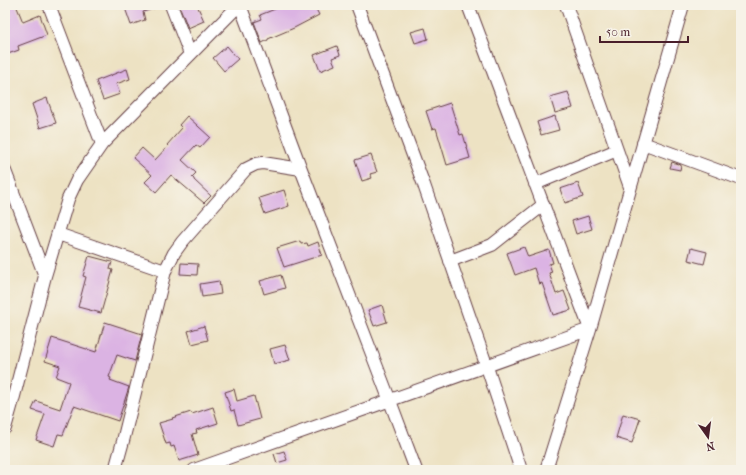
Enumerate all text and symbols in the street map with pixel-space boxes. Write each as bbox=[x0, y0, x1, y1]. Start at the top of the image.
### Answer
scale bar bbox=[600, 18, 688, 44]
text: 50 m bbox=[606, 25, 630, 39]
north arrow bbox=[688, 417, 728, 457]
text: N bbox=[704, 439, 716, 454]

